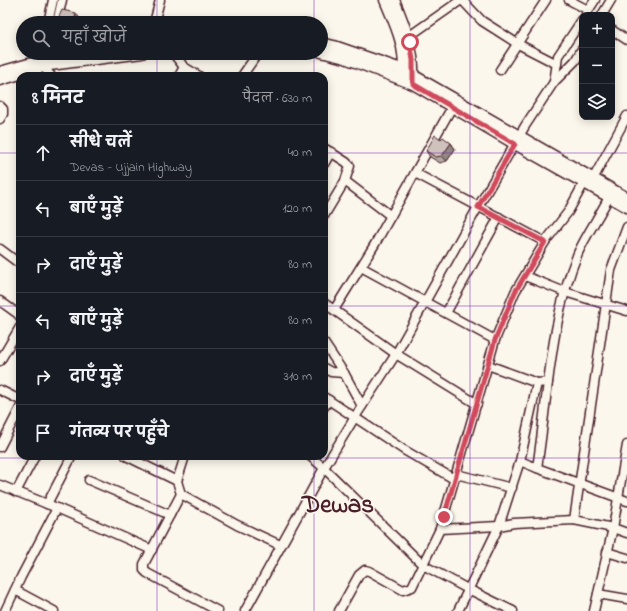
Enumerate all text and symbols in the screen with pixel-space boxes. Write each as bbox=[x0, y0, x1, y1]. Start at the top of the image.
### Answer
map controls bbox=[579, 12, 615, 120]
button: + bbox=[579, 12, 615, 48]
search box bbox=[16, 16, 328, 60]
icon: search bbox=[30, 27, 52, 49]
text: यहाँ खोजें bbox=[62, 27, 126, 49]
route start bbox=[401, 33, 419, 51]
button: − bbox=[579, 48, 615, 84]
button: layers bbox=[579, 84, 615, 120]
text: 8 मिनट bbox=[32, 86, 84, 111]
text: पैदल · 630 m bbox=[243, 89, 312, 108]
text: सीधे चलें bbox=[70, 132, 131, 154]
icon: ahead bbox=[32, 142, 54, 164]
text: 40 m bbox=[288, 143, 312, 162]
text: Devas - Ujjain Highway bbox=[70, 158, 192, 177]
icon: left bbox=[32, 198, 54, 220]
text: बाएँ मुड़ें bbox=[70, 198, 123, 220]
text: 120 m bbox=[282, 199, 312, 218]
icon: right bbox=[32, 254, 54, 276]
text: दाएँ मुड़ें bbox=[70, 254, 122, 276]
text: 80 m bbox=[288, 255, 312, 274]
icon: left bbox=[32, 310, 54, 332]
text: बाएँ मुड़ें bbox=[70, 310, 123, 332]
text: 80 m bbox=[288, 311, 312, 330]
icon: right bbox=[32, 366, 54, 388]
text: दाएँ मुड़ें bbox=[70, 366, 122, 388]
text: 310 m bbox=[284, 367, 312, 386]
icon: arrive bbox=[32, 422, 54, 444]
text: गंतव्य पर पहुँचे bbox=[70, 422, 169, 444]
district label: Dewas bbox=[301, 488, 374, 524]
route end bbox=[435, 508, 453, 526]

